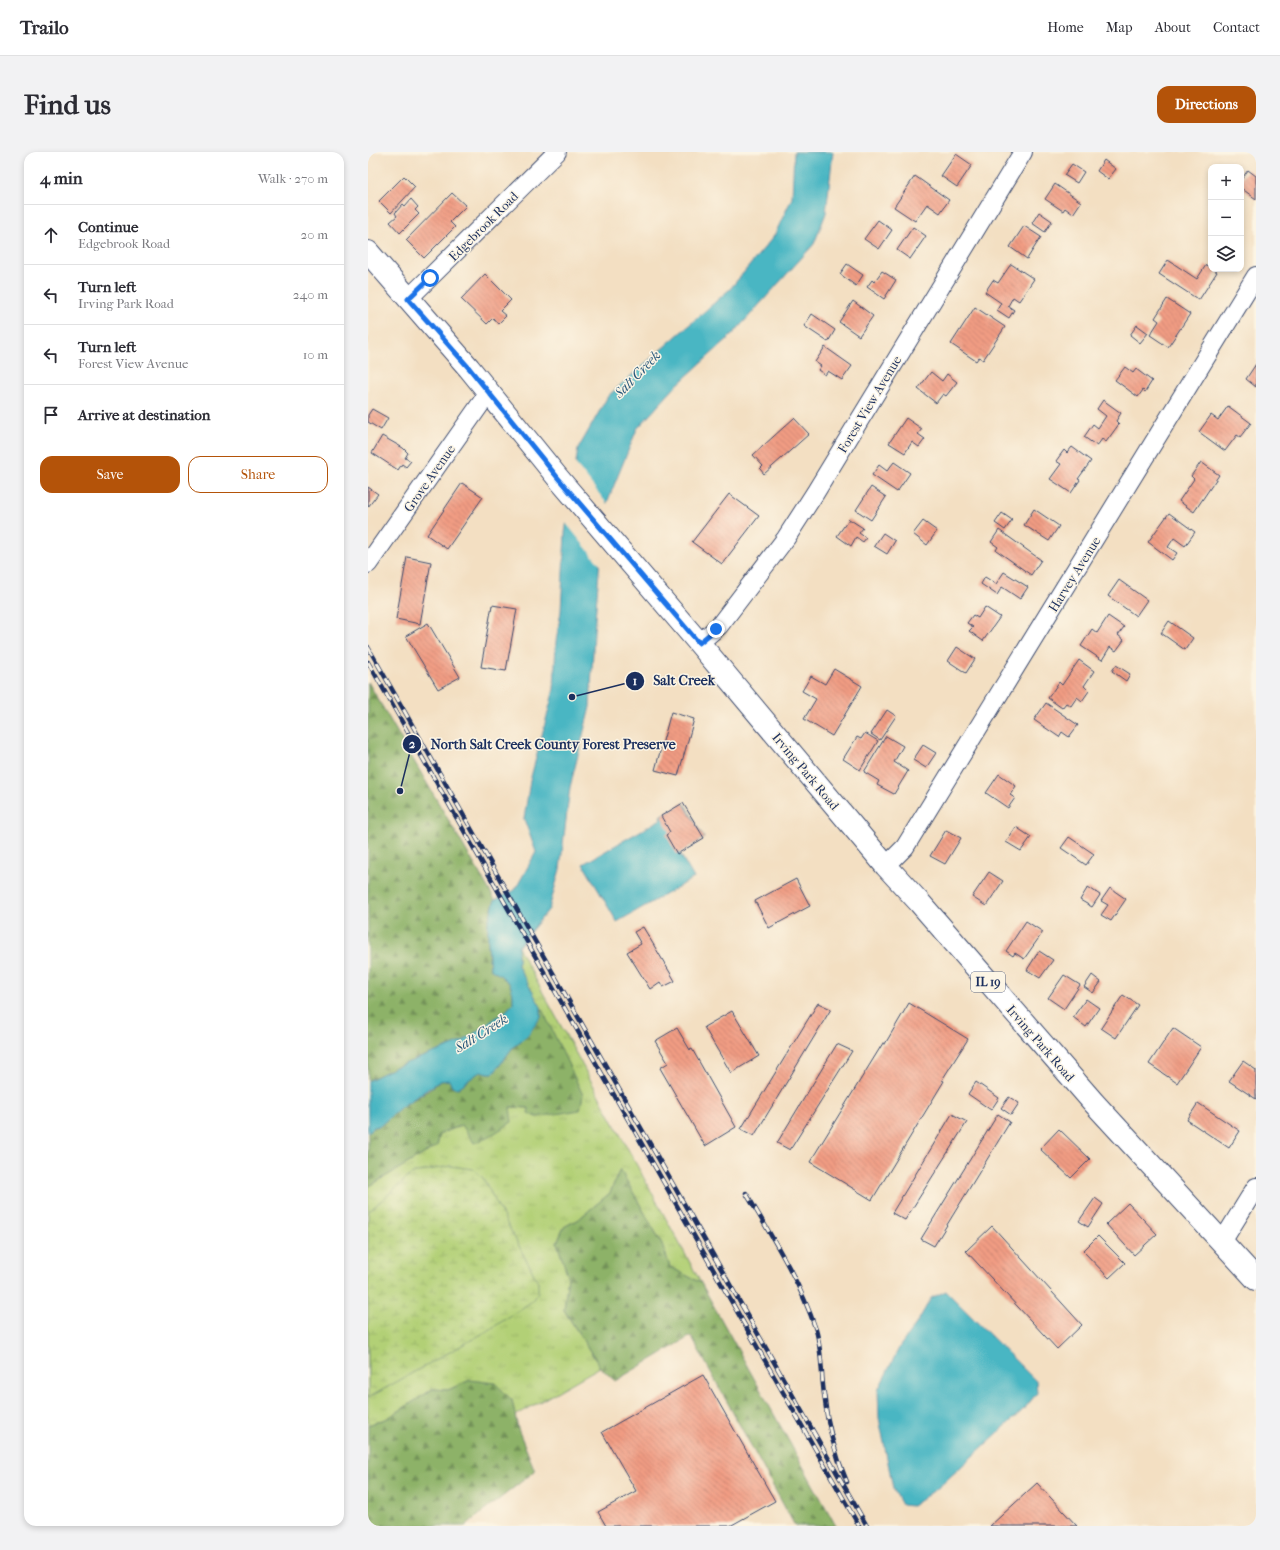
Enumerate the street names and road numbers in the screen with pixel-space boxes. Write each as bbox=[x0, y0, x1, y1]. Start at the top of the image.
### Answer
street label: Edgebrook Road bbox=[445, 188, 522, 264]
street label: Forest View Avenue bbox=[835, 353, 905, 455]
street label: Grove Avenue bbox=[401, 441, 458, 515]
street label: Harvey Avenue bbox=[1045, 533, 1104, 615]
street label: Irving Park Road bbox=[769, 730, 843, 814]
road number: IL 19 bbox=[971, 972, 1005, 992]
street label: Irving Park Road bbox=[1004, 1002, 1078, 1085]

